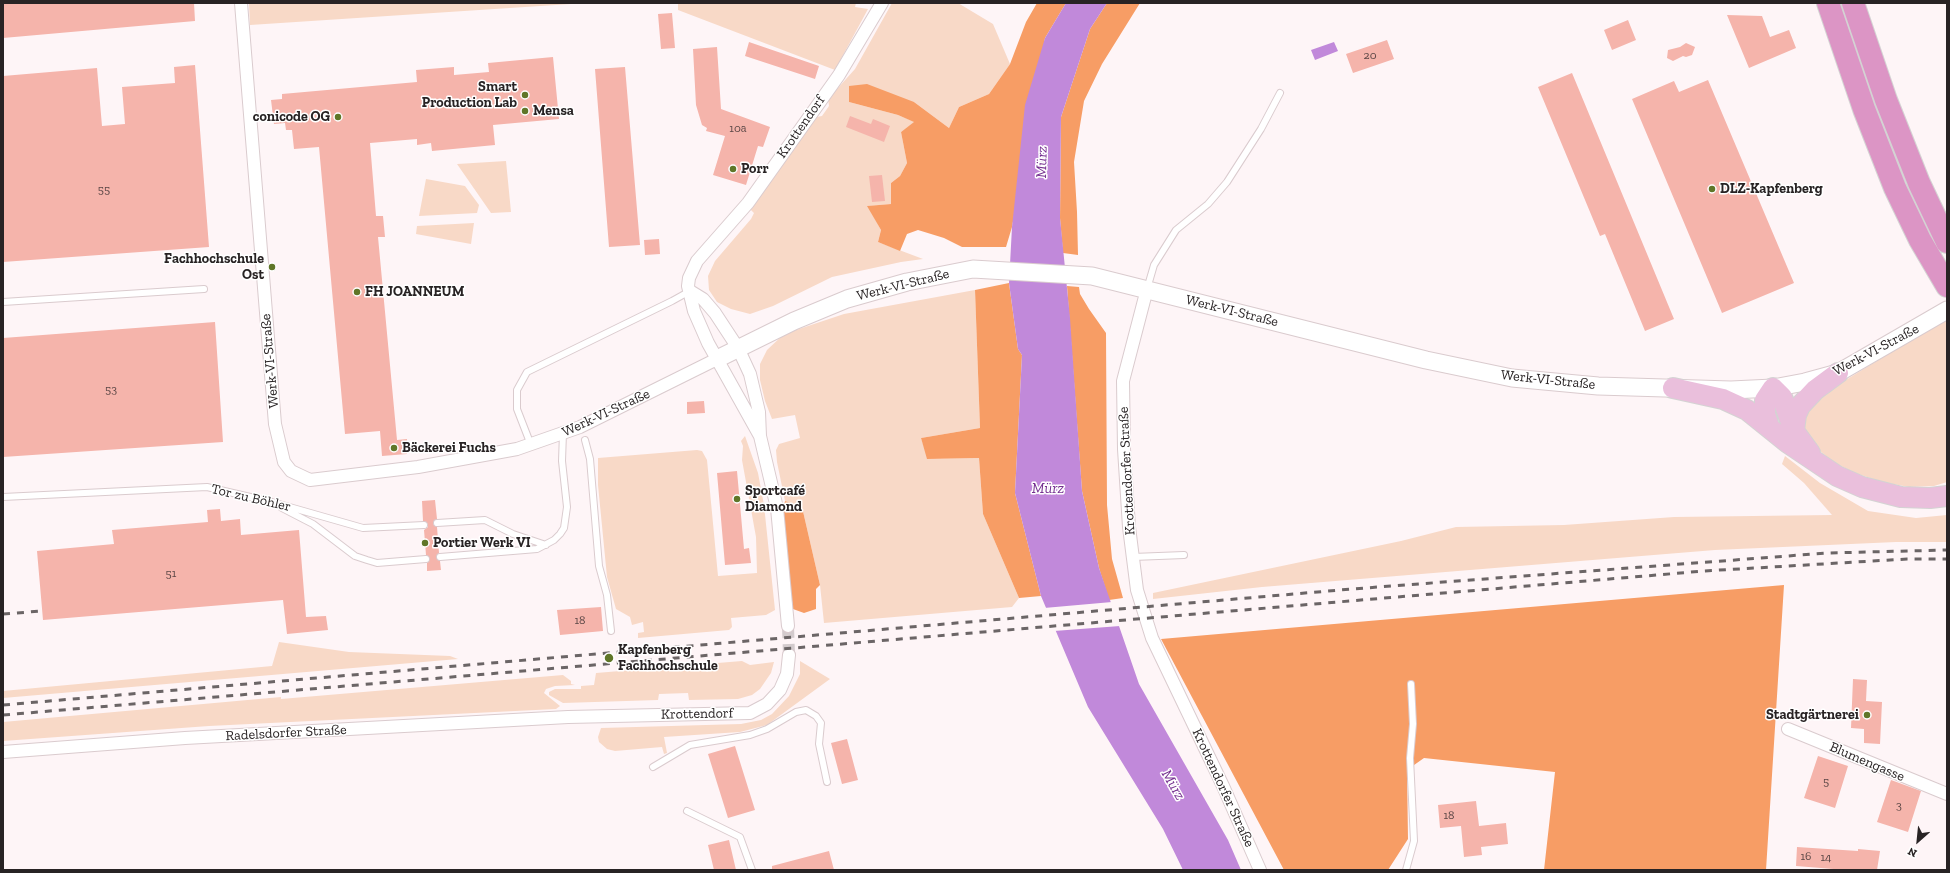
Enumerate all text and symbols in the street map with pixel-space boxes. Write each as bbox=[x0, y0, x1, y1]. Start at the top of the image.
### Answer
house number: 20 bbox=[1363, 49, 1377, 63]
place label: Smart Production Lab bbox=[422, 79, 517, 112]
marker: Smart Production Lab bbox=[520, 90, 530, 100]
street label: Krottendorf bbox=[773, 93, 829, 161]
place label: Mensa bbox=[533, 103, 574, 119]
marker: Mensa bbox=[520, 106, 530, 116]
place label: conicode OG bbox=[253, 109, 330, 125]
marker: conicode OG bbox=[333, 112, 343, 122]
house number: 10a bbox=[729, 122, 747, 136]
water label: Mürz bbox=[1033, 146, 1051, 178]
place label: Porr bbox=[741, 161, 769, 177]
marker: Porr bbox=[728, 164, 738, 174]
place label: DLZ-Kapfenberg bbox=[1720, 181, 1823, 197]
house number: 55 bbox=[98, 183, 110, 197]
marker: DLZ-Kapfenberg bbox=[1707, 184, 1717, 194]
place label: Fachhochschule Ost bbox=[164, 251, 264, 284]
marker: Fachhochschule Ost bbox=[267, 262, 277, 272]
street label: Werk-VI-Straße bbox=[855, 265, 951, 305]
place label: FH JOANNEUM bbox=[365, 284, 464, 300]
marker: FH JOANNEUM bbox=[352, 287, 362, 297]
street label: Werk-VI-Straße bbox=[1184, 291, 1280, 331]
street label: Werk-VI-Straße bbox=[258, 313, 282, 409]
street label: Werk-VI-Straße bbox=[1830, 320, 1922, 380]
street label: Werk-VI-Straße bbox=[1500, 367, 1596, 393]
house number: 53 bbox=[105, 383, 117, 397]
street label: Werk-VI-Straße bbox=[560, 385, 652, 441]
street label: Krottendorfer Straße bbox=[1115, 406, 1139, 536]
place label: Bäckerei Fuchs bbox=[402, 440, 496, 456]
marker: Bäckerei Fuchs bbox=[389, 443, 399, 453]
water label: Mürz bbox=[1032, 480, 1064, 498]
street label: Tor zu Böhler bbox=[210, 481, 292, 515]
place label: Sportcafé Diamond bbox=[745, 483, 805, 516]
marker: Sportcafé Diamond bbox=[732, 494, 742, 504]
place label: Portier Werk VI bbox=[433, 535, 531, 551]
marker: Portier Werk VI bbox=[420, 538, 430, 548]
house number: 51 bbox=[166, 567, 176, 581]
house number: 18 bbox=[574, 614, 586, 628]
place label: Kapfenberg Fachhochschule bbox=[618, 642, 718, 674]
marker: Kapfenberg Fachhochschule bbox=[603, 652, 615, 664]
street label: Krottendorf bbox=[661, 705, 733, 723]
place label: Stadtgärtnerei bbox=[1766, 707, 1859, 723]
marker: Stadtgärtnerei bbox=[1862, 710, 1872, 720]
street label: Radelsdorfer Straße bbox=[225, 721, 347, 745]
street label: Krottendorfer Straße bbox=[1188, 726, 1258, 850]
street label: Blumengasse bbox=[1827, 739, 1907, 785]
water label: Mürz bbox=[1157, 767, 1189, 803]
house number: 5 bbox=[1823, 775, 1829, 789]
house number: 3 bbox=[1896, 799, 1902, 813]
house number: 18 bbox=[1443, 809, 1455, 823]
north arrow bbox=[1898, 821, 1938, 861]
text: N bbox=[1906, 844, 1919, 860]
house number: 16 bbox=[1801, 850, 1811, 864]
house number: 14 bbox=[1820, 851, 1832, 865]

